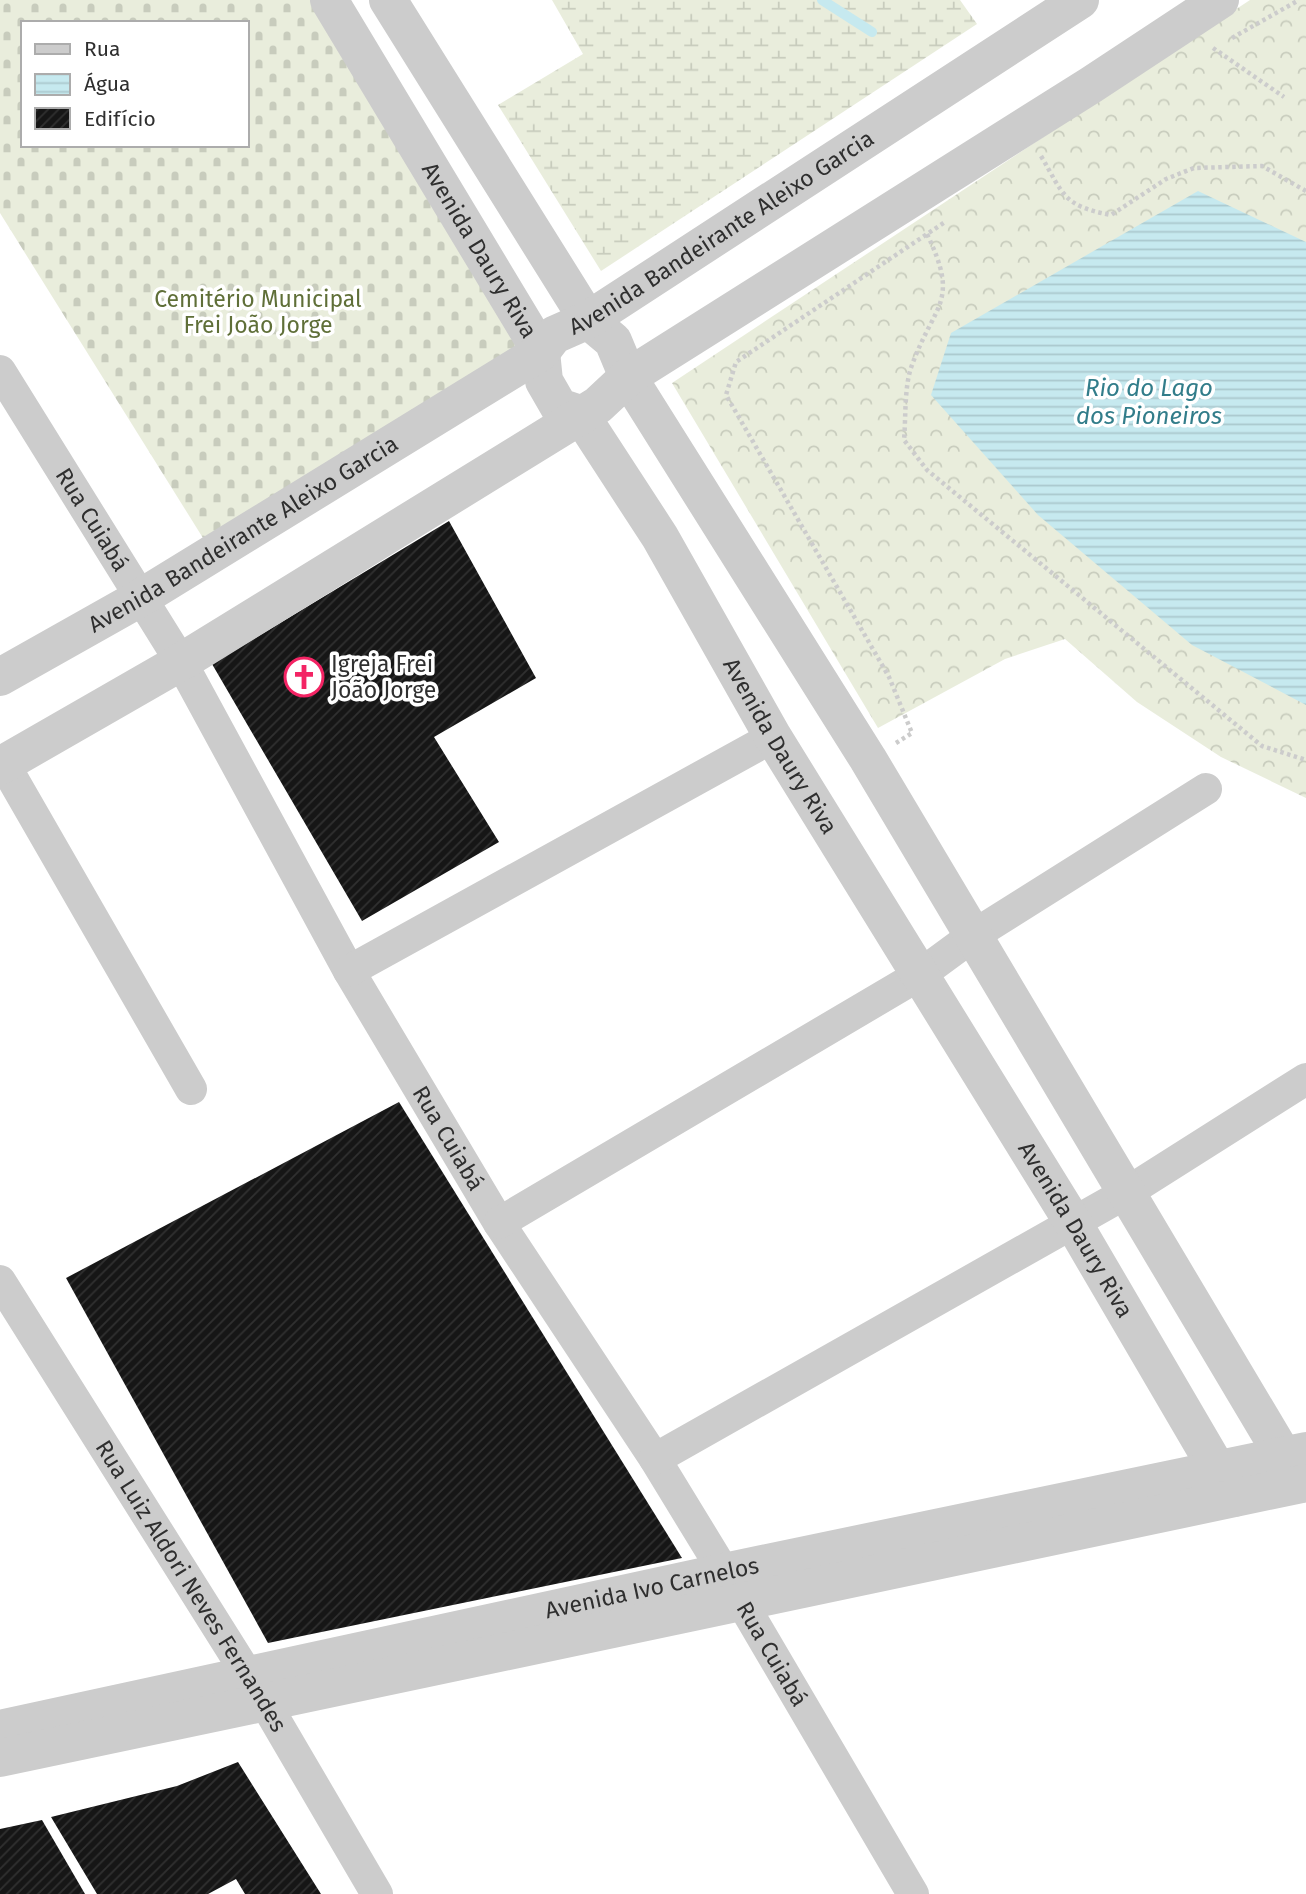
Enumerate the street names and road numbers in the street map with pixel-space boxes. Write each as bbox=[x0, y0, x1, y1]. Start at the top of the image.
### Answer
street label: Avenida Bandeirante Aleixo Garcia bbox=[565, 124, 879, 341]
street label: Avenida Daury Riva bbox=[416, 157, 543, 343]
street label: Avenida Bandeirante Aleixo Garcia bbox=[83, 429, 403, 639]
street label: Rua Cuiabá bbox=[50, 463, 135, 577]
street label: Avenida Daury Riva bbox=[717, 653, 843, 839]
street label: Rua Cuiabá bbox=[407, 1081, 490, 1196]
street label: Avenida Daury Riva bbox=[1012, 1137, 1139, 1323]
street label: Rua Luiz Aldori Neves Fernandes bbox=[90, 1435, 293, 1737]
street label: Avenida Ivo Carnelos bbox=[542, 1551, 761, 1624]
street label: Rua Cuiabá bbox=[730, 1596, 814, 1711]

